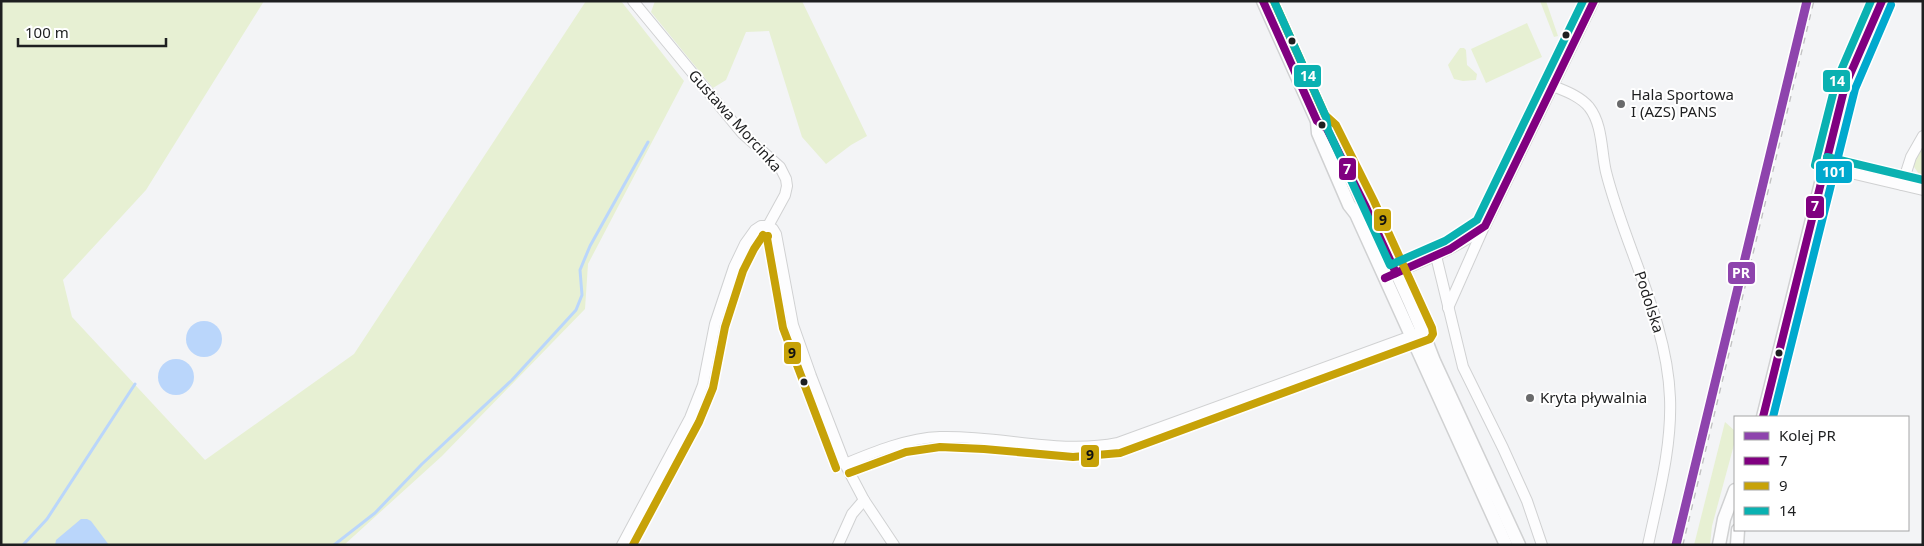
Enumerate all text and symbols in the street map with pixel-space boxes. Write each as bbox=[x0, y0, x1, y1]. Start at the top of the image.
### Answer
scale bar bbox=[18, 15, 165, 47]
text: 100 m bbox=[25, 22, 69, 42]
unlabelled marker bbox=[1561, 30, 1571, 40]
unlabelled marker bbox=[1287, 36, 1297, 46]
line badge: 14 bbox=[1293, 64, 1322, 88]
street label: Gustawa Morcinka bbox=[685, 65, 787, 176]
text: 14 bbox=[1300, 66, 1316, 85]
line badge: 14 bbox=[1822, 69, 1851, 93]
text: 14 bbox=[1829, 71, 1845, 90]
place label: Hala Sportowa I (AZS) PANS bbox=[1631, 84, 1734, 121]
marker: Hala Sportowa I (AZS) PANS bbox=[1615, 98, 1627, 110]
unlabelled marker bbox=[1317, 120, 1327, 130]
line badge: 7 bbox=[1338, 157, 1357, 181]
text: 7 bbox=[1343, 159, 1351, 178]
line badge: 101 bbox=[1815, 160, 1853, 184]
text: 101 bbox=[1822, 162, 1846, 181]
line badge: 7 bbox=[1805, 195, 1825, 219]
text: 7 bbox=[1811, 196, 1819, 215]
line badge: 9 bbox=[1373, 208, 1392, 232]
text: 9 bbox=[1379, 210, 1387, 229]
line badge: PR bbox=[1727, 261, 1756, 285]
text: PR bbox=[1732, 263, 1751, 282]
street label: Podolska bbox=[1631, 268, 1669, 335]
line badge: 9 bbox=[783, 341, 802, 365]
text: 9 bbox=[788, 343, 796, 362]
unlabelled marker bbox=[1774, 348, 1784, 358]
unlabelled marker bbox=[799, 377, 809, 387]
place label: Kryta pływalnia bbox=[1540, 387, 1647, 407]
marker: Kryta pływalnia bbox=[1524, 392, 1536, 404]
legend bbox=[1734, 416, 1909, 531]
text: Kolej PR bbox=[1779, 425, 1837, 445]
line badge: 9 bbox=[1080, 444, 1100, 468]
text: 9 bbox=[1086, 445, 1094, 464]
text: 7 bbox=[1779, 450, 1788, 470]
text: 9 bbox=[1779, 475, 1788, 495]
text: 14 bbox=[1779, 500, 1797, 520]

